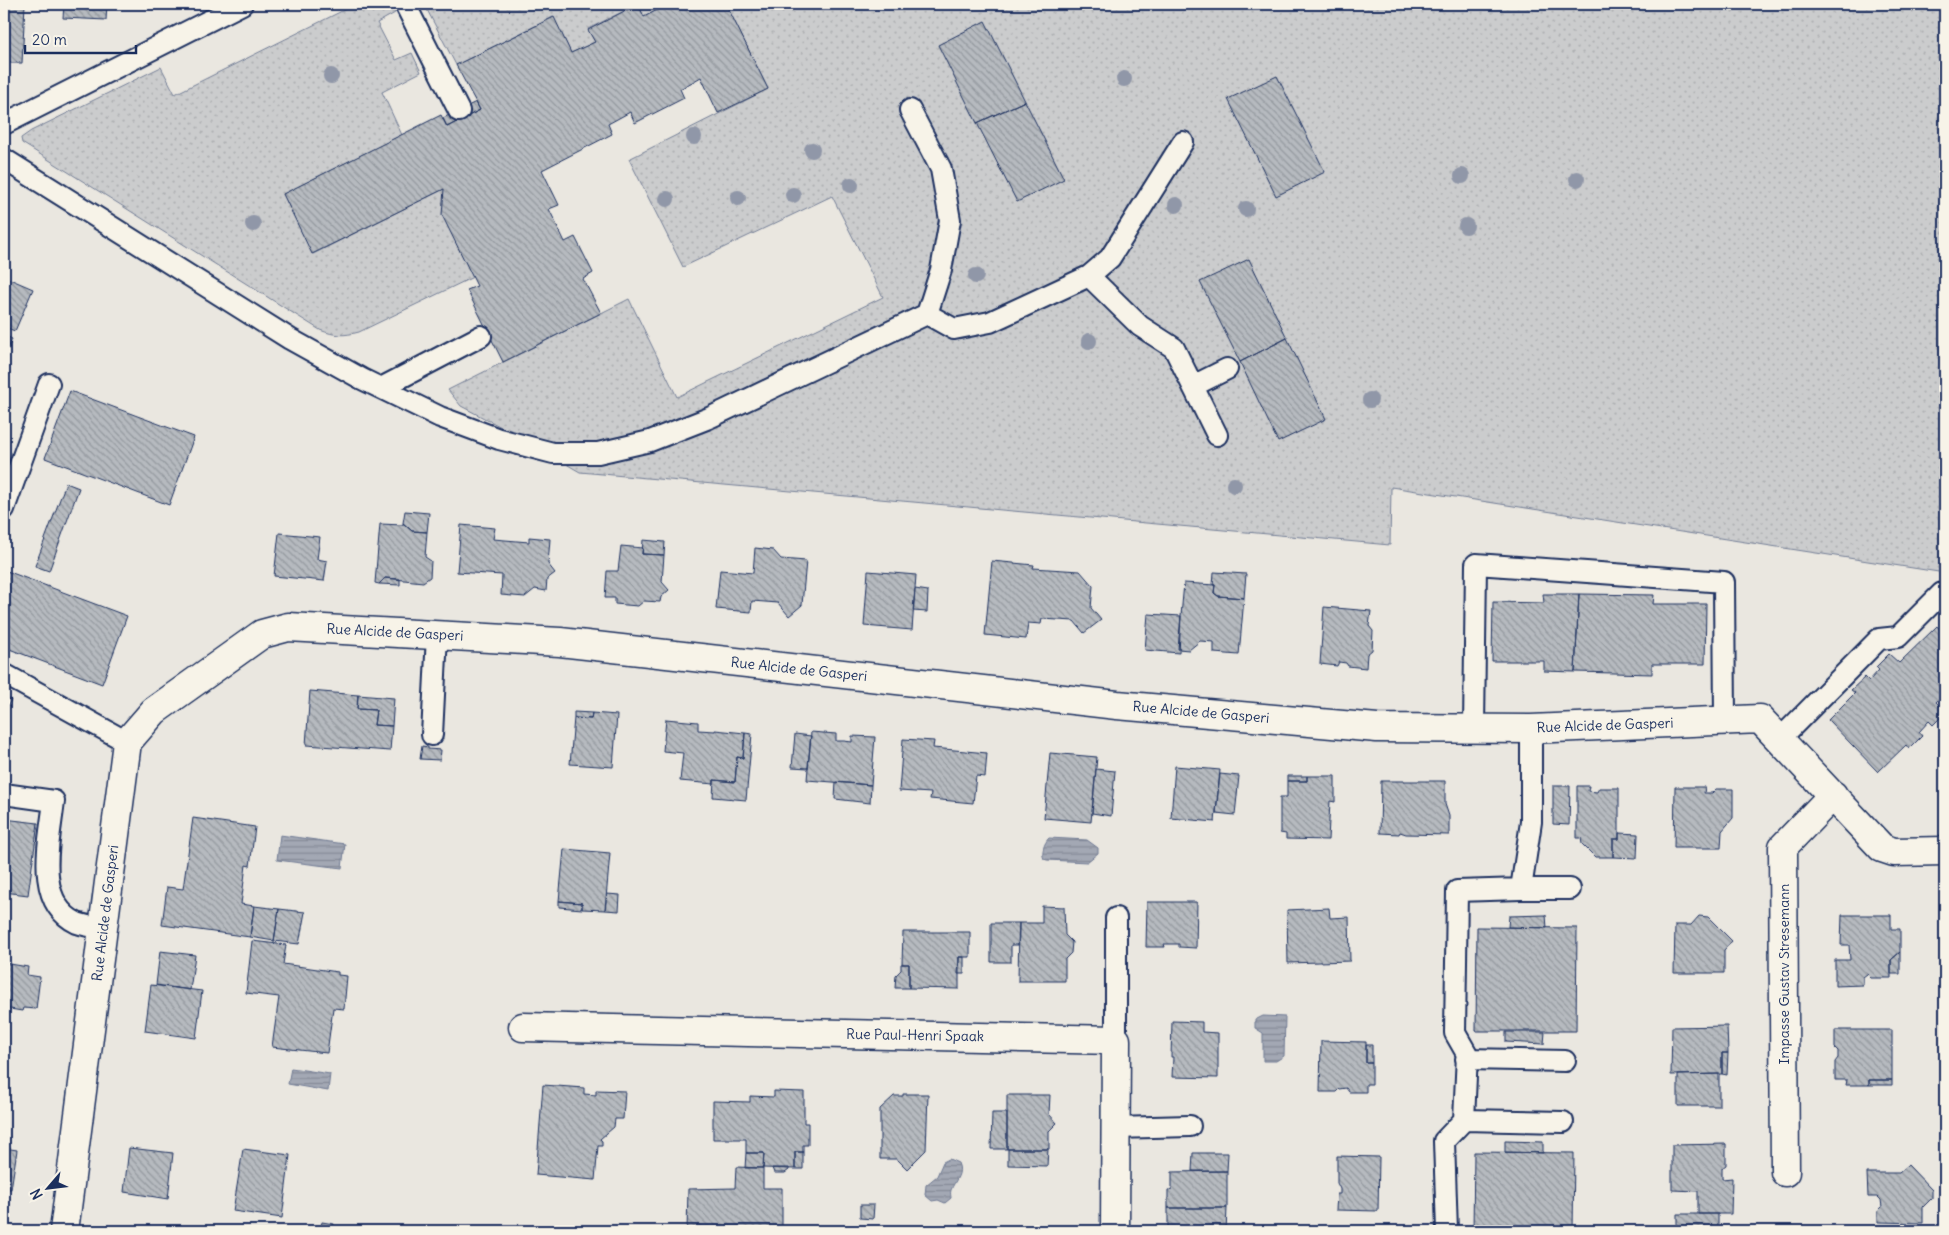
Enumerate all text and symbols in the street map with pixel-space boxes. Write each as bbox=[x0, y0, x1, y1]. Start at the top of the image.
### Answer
scale bar bbox=[25, 22, 136, 54]
text: 20 m bbox=[32, 30, 67, 49]
street label: Rue Alcide de Gasperi bbox=[326, 619, 464, 645]
street label: Rue Alcide de Gasperi bbox=[730, 653, 868, 685]
street label: Rue Alcide de Gasperi bbox=[1132, 697, 1270, 727]
street label: Rue Alcide de Gasperi bbox=[1536, 714, 1674, 736]
street label: Rue Alcide de Gasperi bbox=[88, 844, 122, 982]
street label: Impasse Gustav Stresemann bbox=[1775, 884, 1793, 1064]
street label: Rue Paul-Henri Spaak bbox=[846, 1025, 984, 1045]
north arrow bbox=[22, 1162, 72, 1212]
text: N bbox=[26, 1186, 47, 1203]

